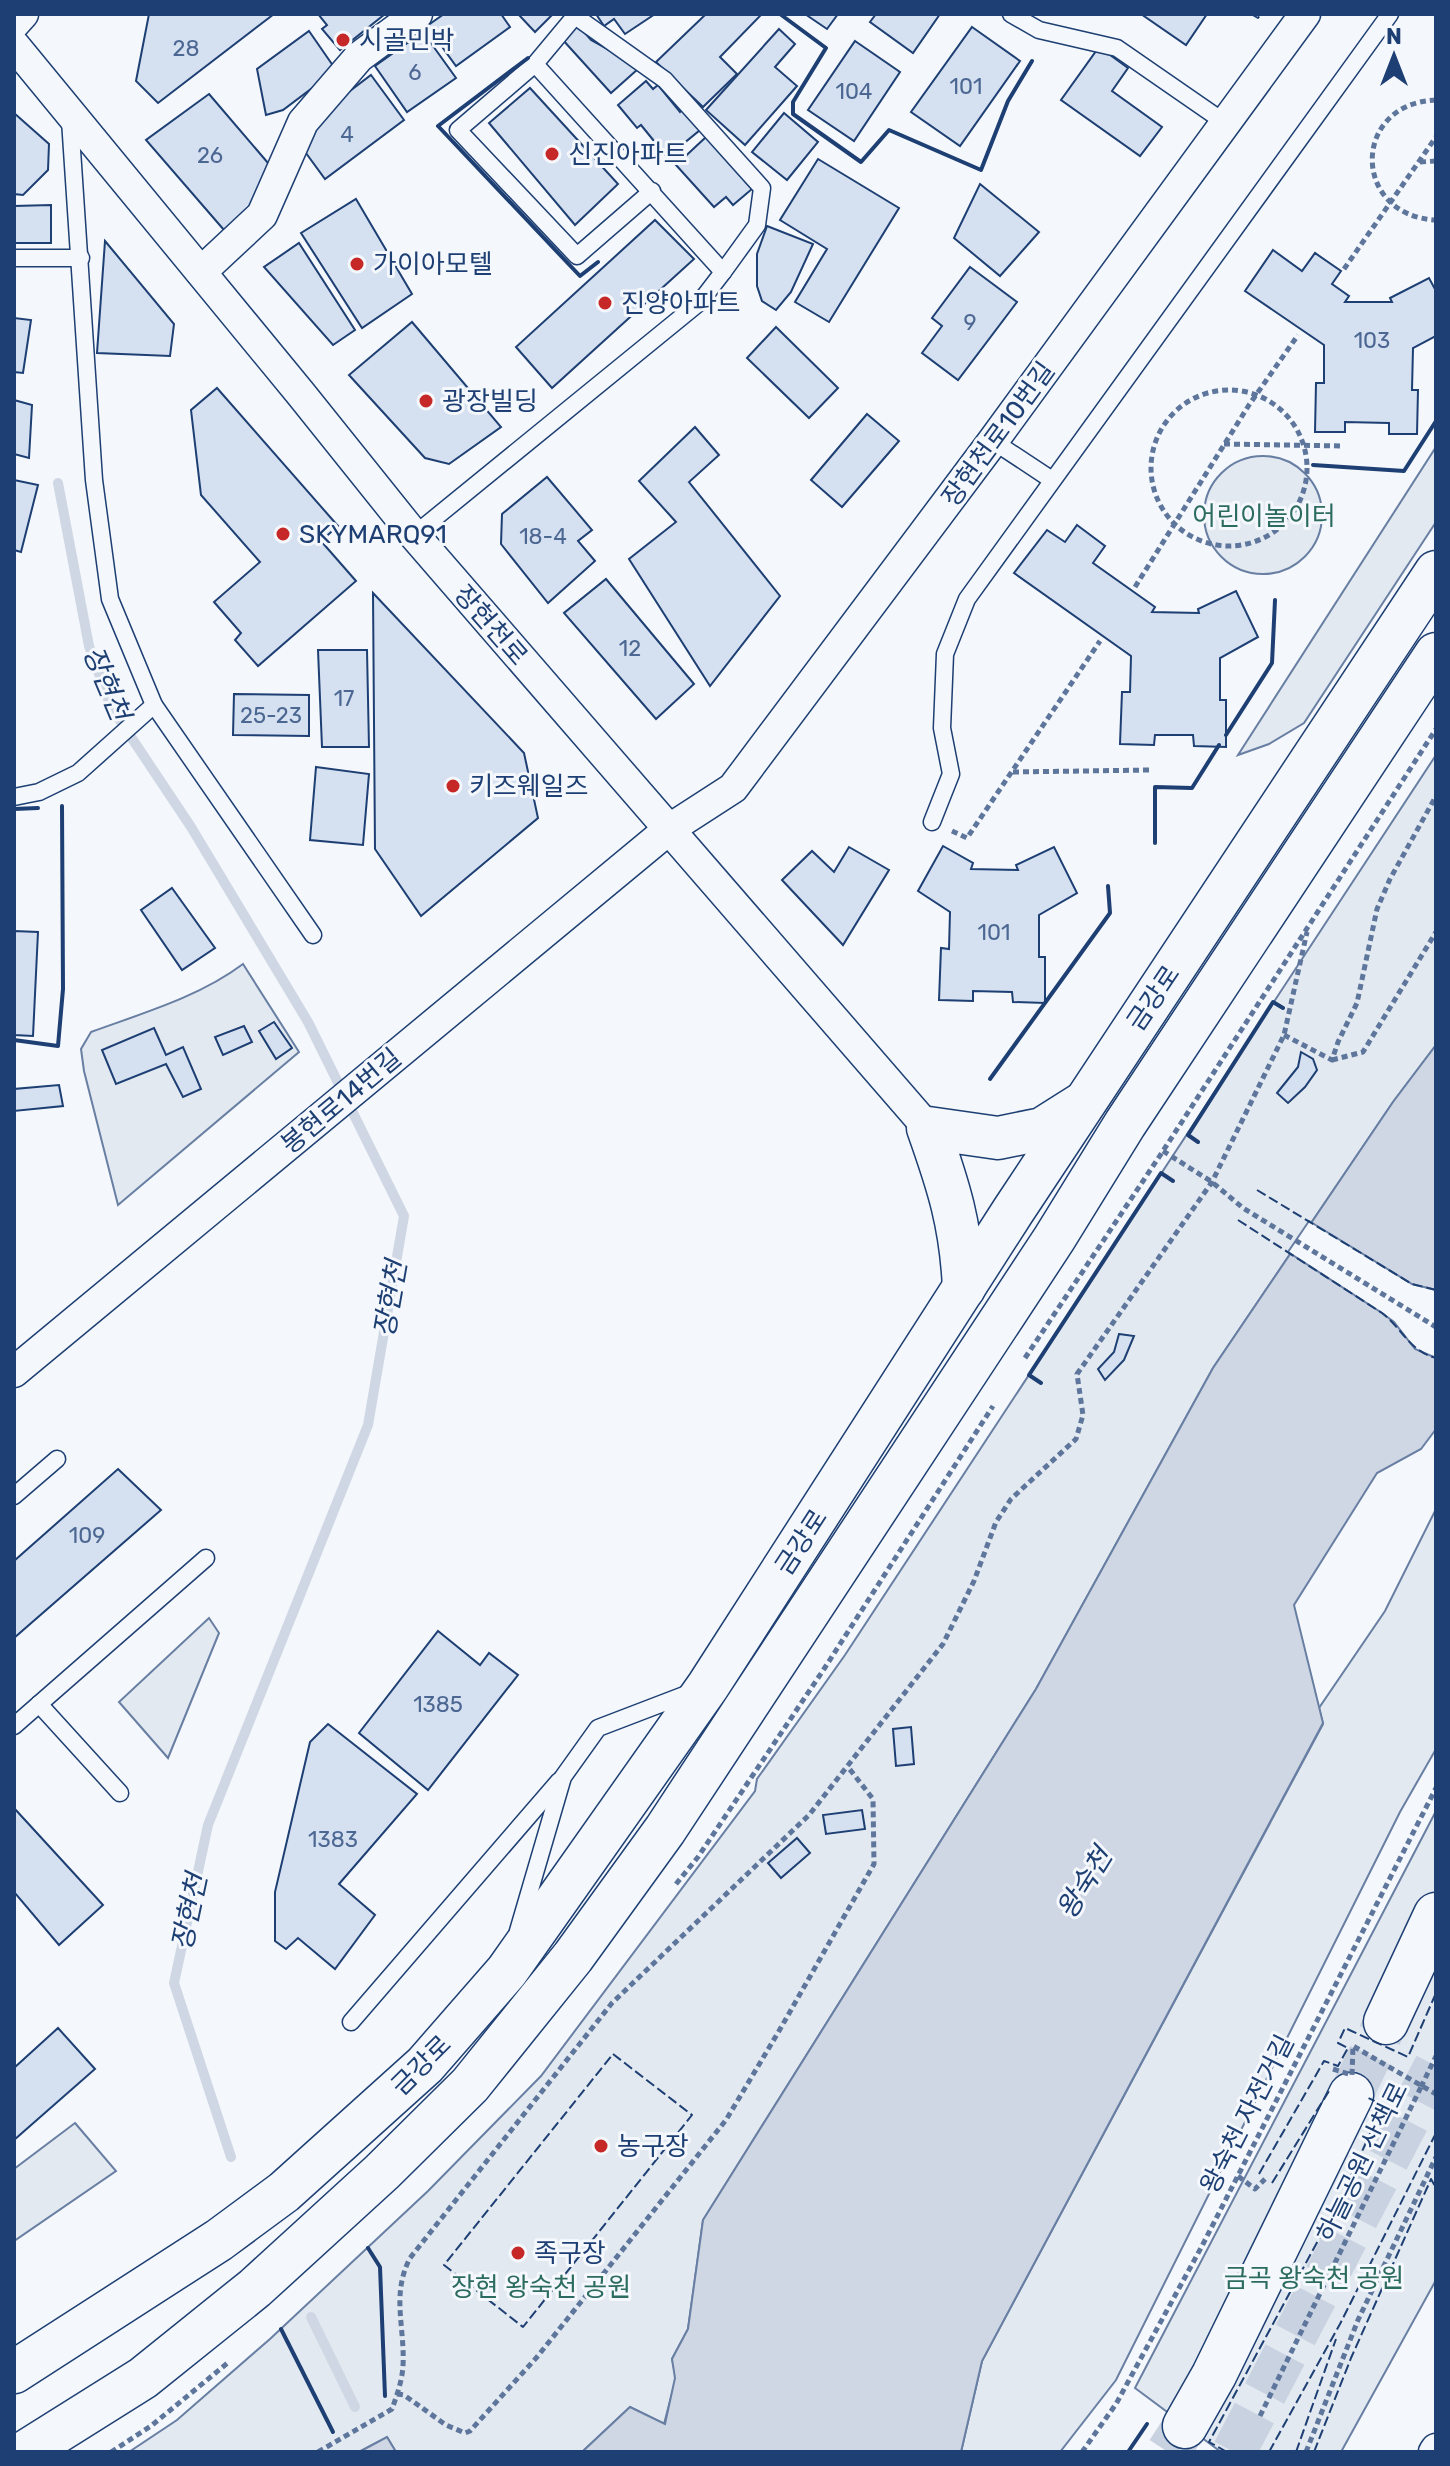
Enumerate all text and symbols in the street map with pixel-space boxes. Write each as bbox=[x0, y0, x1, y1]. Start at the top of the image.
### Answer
north arrow bbox=[1354, 16, 1434, 96]
text: N bbox=[1386, 23, 1402, 50]
place label: 시골민박 bbox=[359, 25, 455, 56]
marker: 시골민박 bbox=[334, 31, 352, 49]
house number: 28 bbox=[173, 35, 199, 62]
house number: 6 bbox=[408, 59, 422, 86]
house number: 101 bbox=[950, 73, 982, 100]
house number: 104 bbox=[835, 78, 873, 105]
house number: 4 bbox=[340, 121, 354, 148]
place label: 신진아파트 bbox=[568, 139, 688, 170]
house number: 26 bbox=[197, 142, 223, 169]
marker: 신진아파트 bbox=[543, 145, 561, 163]
place label: 가이아모텔 bbox=[373, 249, 493, 280]
marker: 가이아모텔 bbox=[348, 255, 366, 273]
place label: 진양아파트 bbox=[621, 288, 741, 319]
marker: 진양아파트 bbox=[596, 294, 614, 312]
house number: 9 bbox=[963, 309, 977, 336]
house number: 103 bbox=[1354, 327, 1390, 354]
street label: 장현천로10번길 bbox=[936, 356, 1061, 513]
place label: 광장빌딩 bbox=[442, 386, 538, 417]
marker: 광장빌딩 bbox=[417, 392, 435, 410]
park label: 어린이놀이터 bbox=[1192, 501, 1336, 532]
place label: SKYMARQ91 bbox=[299, 519, 447, 550]
house number: 18-4 bbox=[519, 523, 567, 550]
marker: SKYMARQ91 bbox=[274, 525, 292, 543]
street label: 장현천로 bbox=[448, 579, 534, 672]
house number: 12 bbox=[619, 635, 641, 662]
water label: 장현천 bbox=[76, 641, 138, 728]
house number: 17 bbox=[334, 685, 354, 712]
house number: 25-23 bbox=[240, 702, 302, 729]
place label: 키즈웨일즈 bbox=[469, 771, 589, 802]
marker: 키즈웨일즈 bbox=[444, 777, 462, 795]
house number: 101 bbox=[978, 919, 1010, 946]
street label: 금강로 bbox=[1120, 960, 1186, 1037]
street label: 봉현로14번길 bbox=[275, 1042, 408, 1160]
water label: 장현천 bbox=[368, 1255, 414, 1340]
street label: 금강로 bbox=[769, 1504, 834, 1581]
house number: 109 bbox=[69, 1522, 105, 1549]
house number: 1385 bbox=[413, 1691, 463, 1718]
house number: 1383 bbox=[308, 1826, 358, 1853]
water label: 왕숙천 bbox=[1050, 1839, 1121, 1925]
water label: 장현천 bbox=[165, 1868, 214, 1953]
street label: 금강로 bbox=[385, 2029, 458, 2102]
street label: 왕숙천 자전거길 bbox=[1194, 2030, 1301, 2199]
street label: 하늘공원 산책로 bbox=[1310, 2077, 1414, 2247]
place label: 농구장 bbox=[617, 2131, 689, 2162]
marker: 농구장 bbox=[592, 2137, 610, 2155]
place label: 족구장 bbox=[534, 2238, 606, 2269]
marker: 족구장 bbox=[509, 2244, 527, 2262]
park label: 금곡 왕숙천 공원 bbox=[1224, 2263, 1404, 2294]
park label: 장현 왕숙천 공원 bbox=[451, 2272, 631, 2303]

